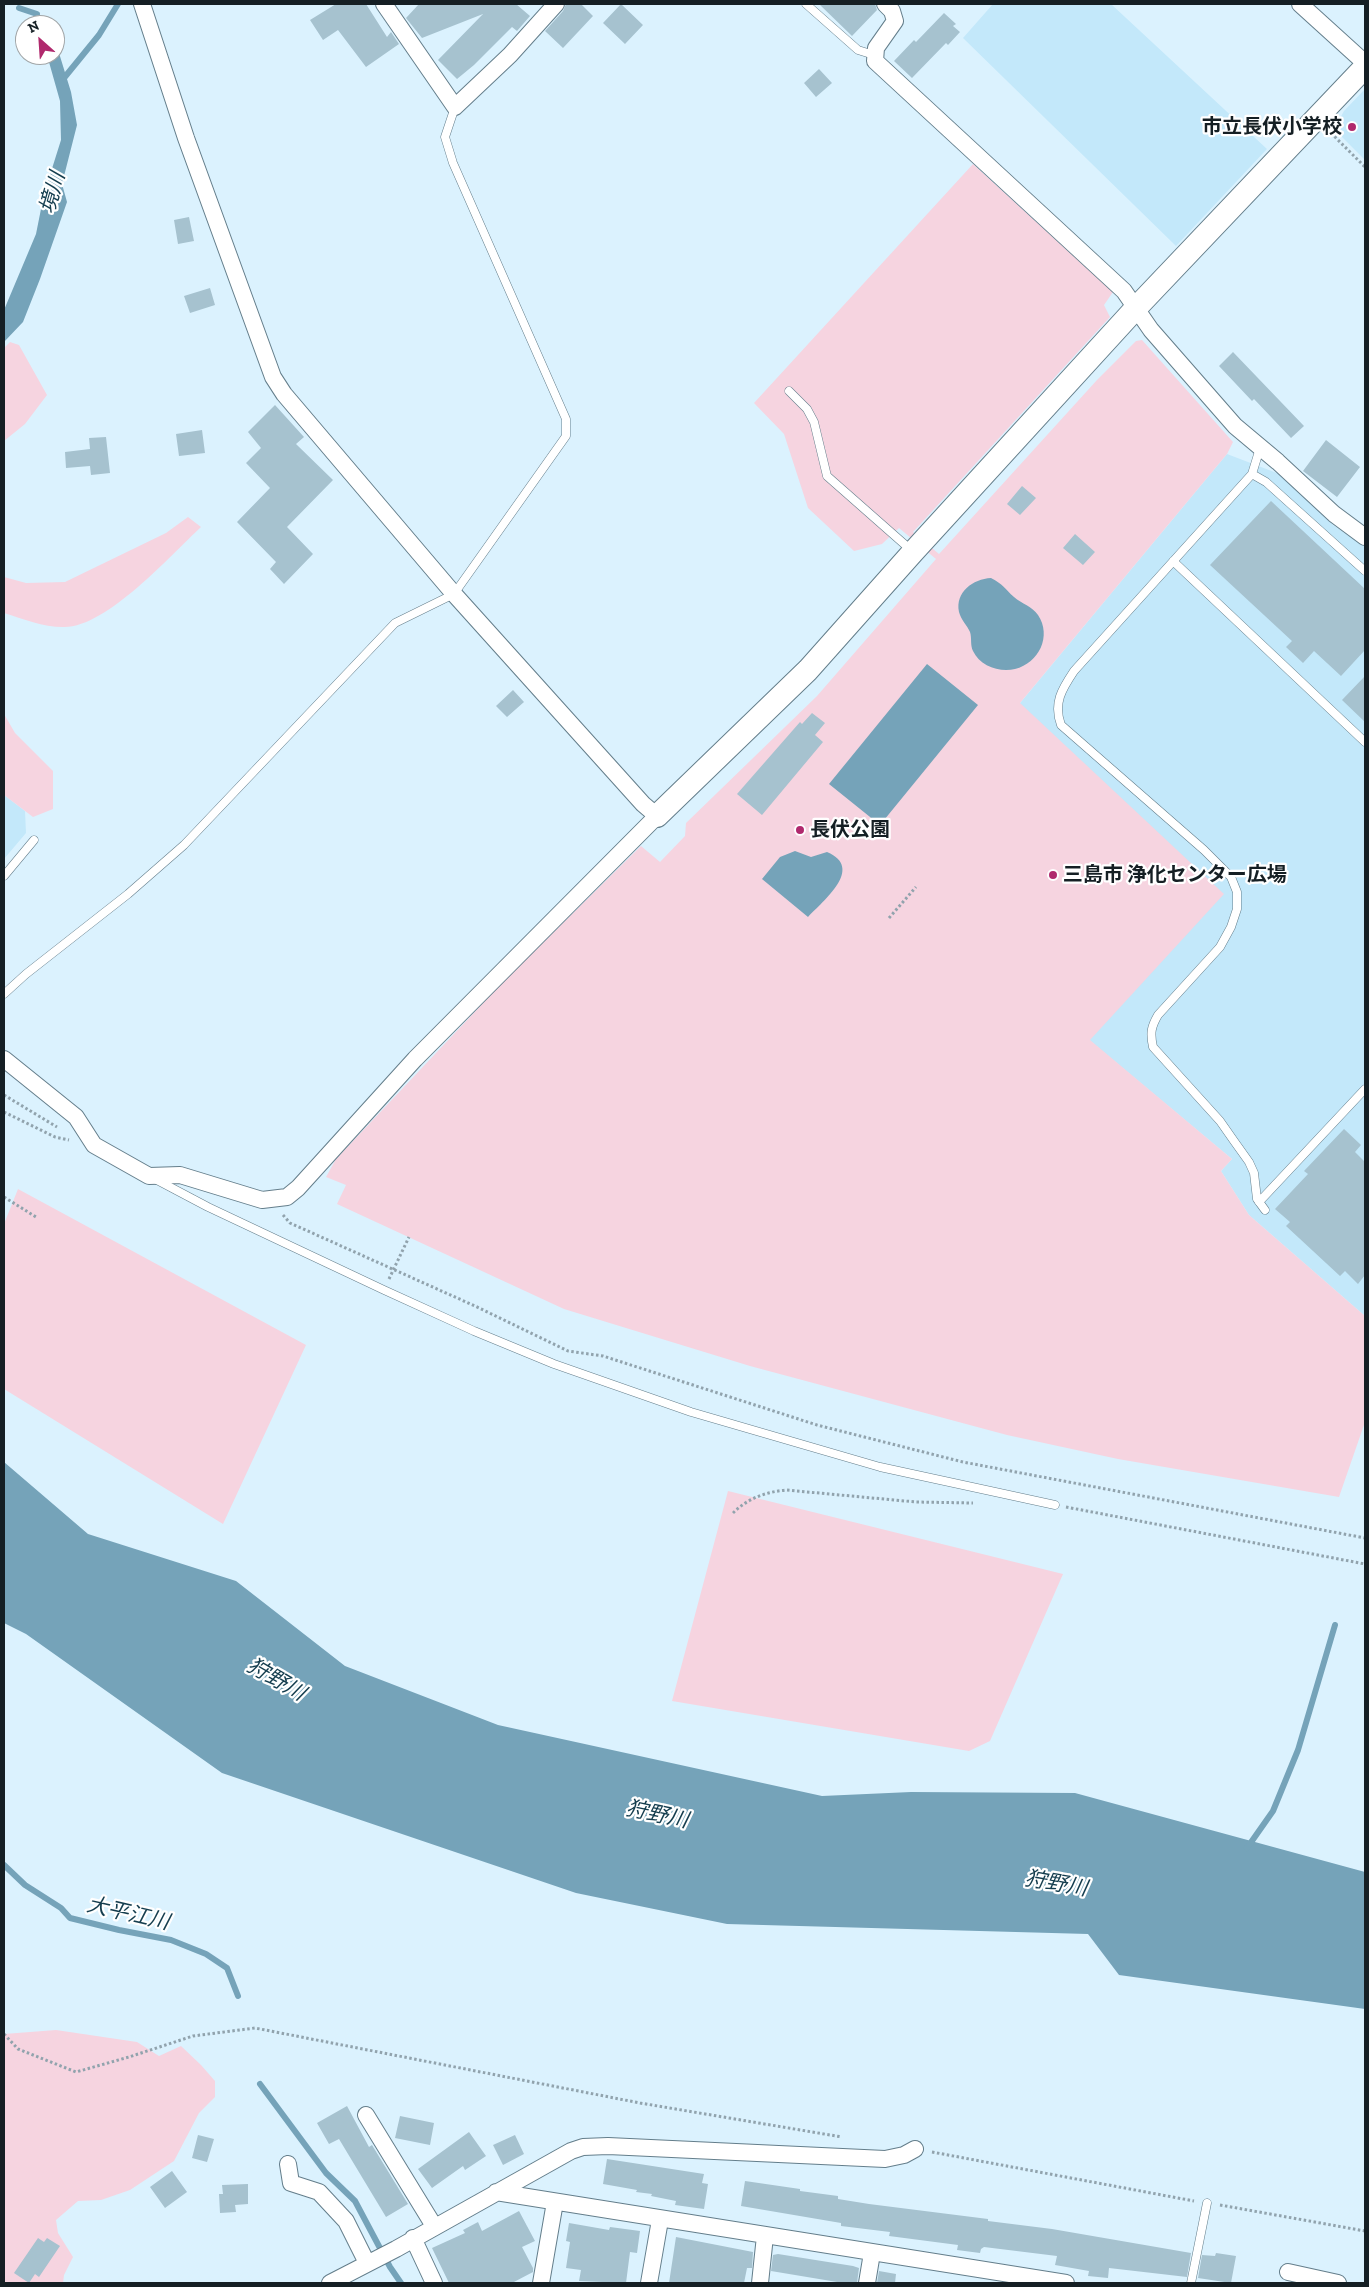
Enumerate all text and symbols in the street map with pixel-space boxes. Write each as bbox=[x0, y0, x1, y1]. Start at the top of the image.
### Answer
north arrow bbox=[15, 15, 65, 65]
text: N bbox=[25, 17, 42, 37]
place label: 市立長伏小学校 bbox=[1202, 115, 1342, 139]
marker: 市立長伏小学校 bbox=[1346, 121, 1358, 133]
water label: 境川 bbox=[35, 169, 71, 217]
place label: 長伏公園 bbox=[810, 818, 890, 842]
marker: 長伏公園 bbox=[794, 824, 806, 836]
place label: 三島市 浄化センター広場 bbox=[1063, 863, 1287, 887]
marker: 三島市 浄化センター広場 bbox=[1047, 869, 1059, 881]
water label: 狩野川 bbox=[242, 1653, 310, 1707]
water label: 狩野川 bbox=[624, 1796, 690, 1834]
water label: 狩野川 bbox=[1023, 1866, 1089, 1902]
water label: 大平江川 bbox=[84, 1892, 172, 1936]

